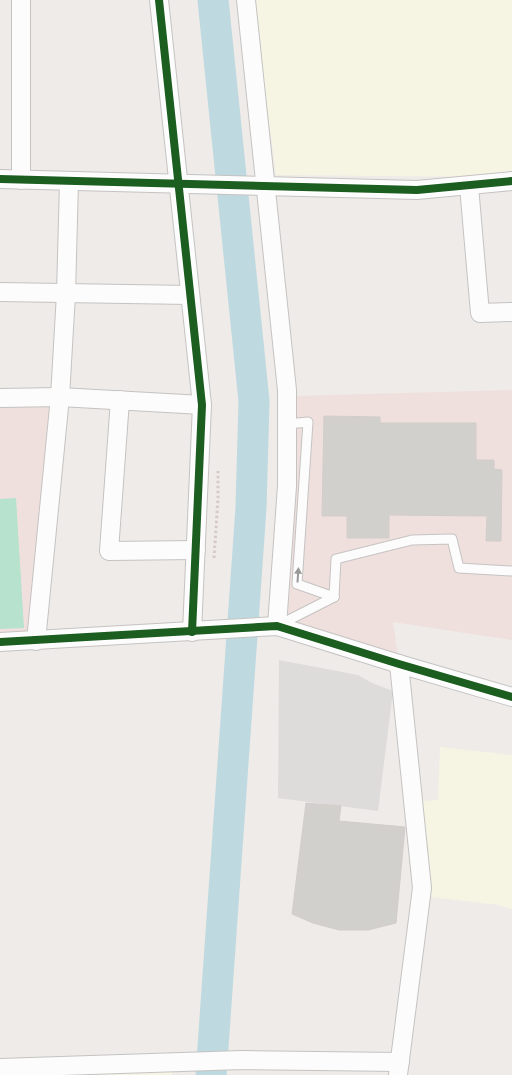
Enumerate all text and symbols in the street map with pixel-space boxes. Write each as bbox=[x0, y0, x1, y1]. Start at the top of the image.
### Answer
one-way arrow bbox=[294, 566, 302, 582]

